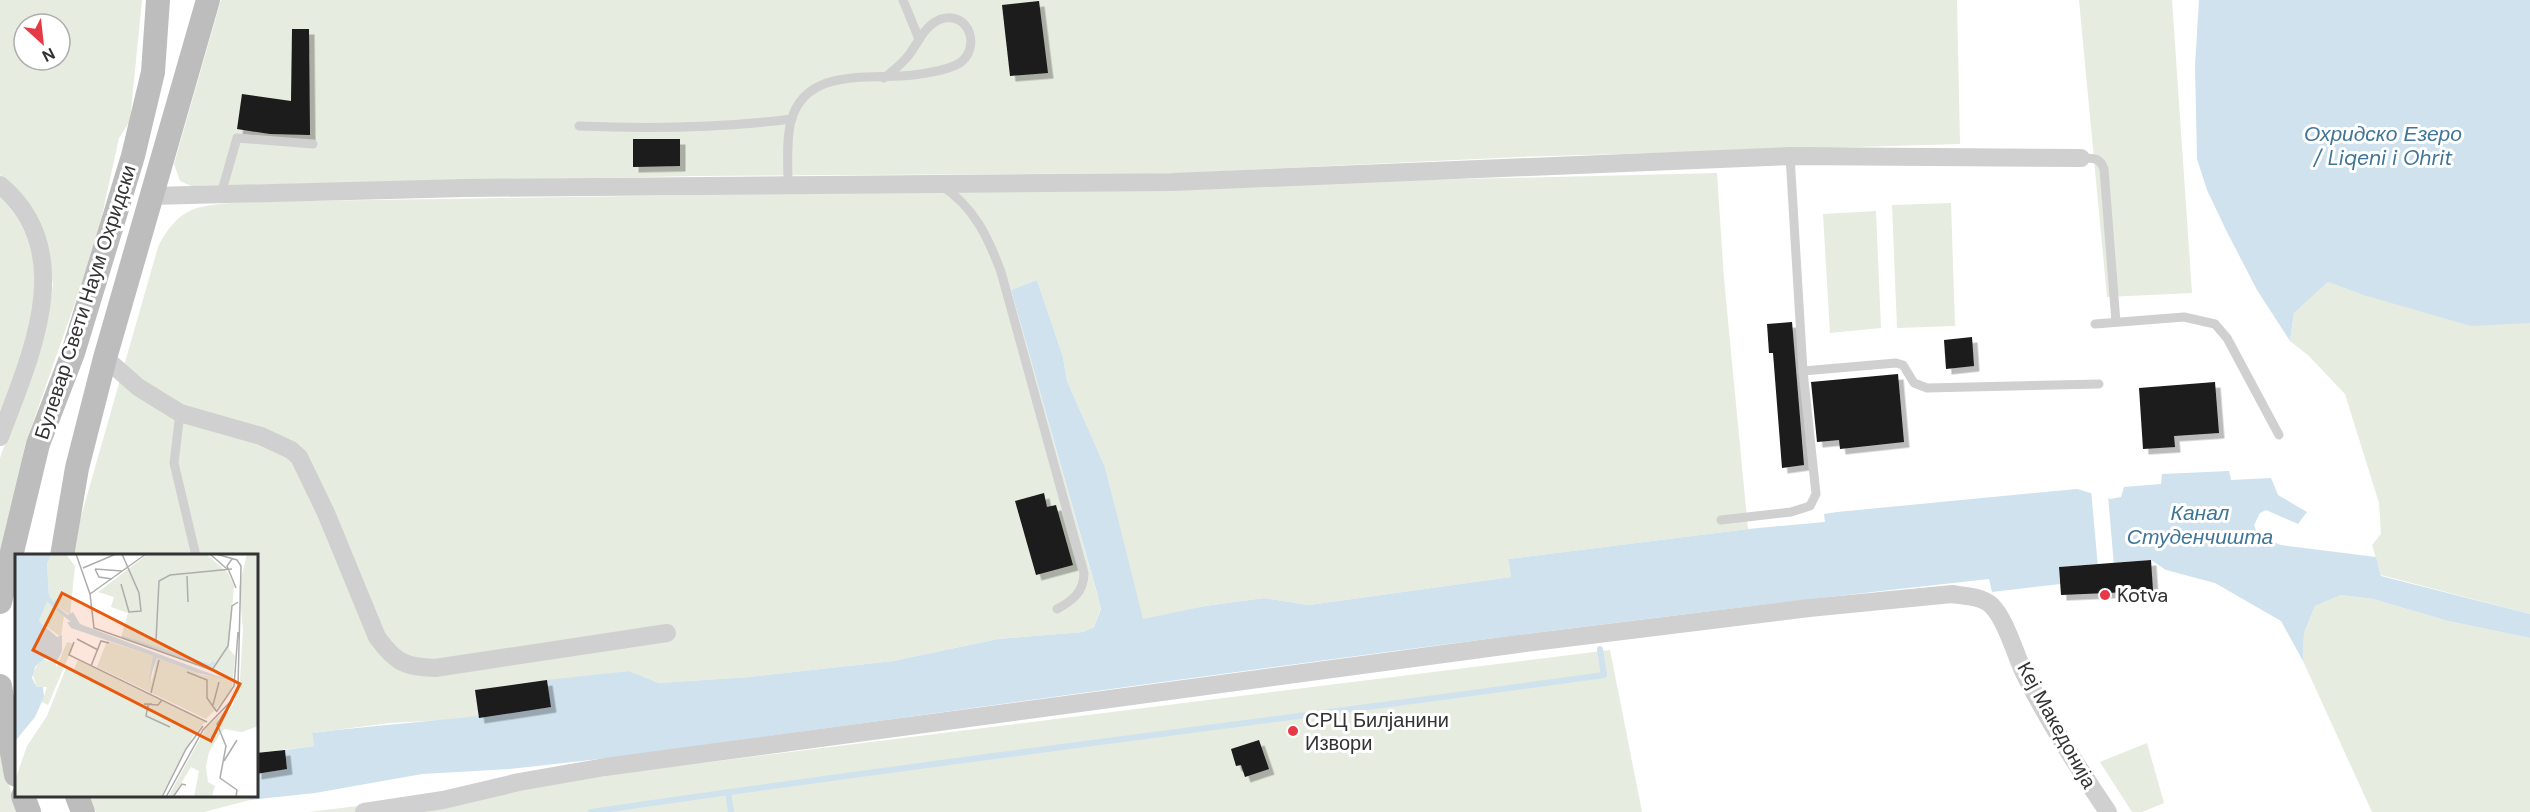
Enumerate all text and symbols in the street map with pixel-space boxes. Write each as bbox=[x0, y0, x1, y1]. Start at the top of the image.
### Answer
north arrow bbox=[12, 12, 72, 72]
text: N bbox=[39, 43, 59, 67]
water label: Охридско Езеро / Liqeni i Ohrit bbox=[2304, 120, 2462, 172]
street label: Булевар Свети Наум Охридски bbox=[28, 161, 142, 443]
water label: Канал Студенчишта bbox=[2127, 499, 2273, 551]
inset map bbox=[15, 554, 258, 797]
place label: Kotva bbox=[2117, 582, 2168, 608]
marker: Kotva bbox=[2098, 588, 2112, 602]
street label: Кеј Македонија bbox=[2012, 657, 2103, 794]
place label: СРЦ Билјанини Извори bbox=[1305, 707, 1449, 756]
marker: СРЦ Билјанини Извори bbox=[1286, 724, 1300, 738]

